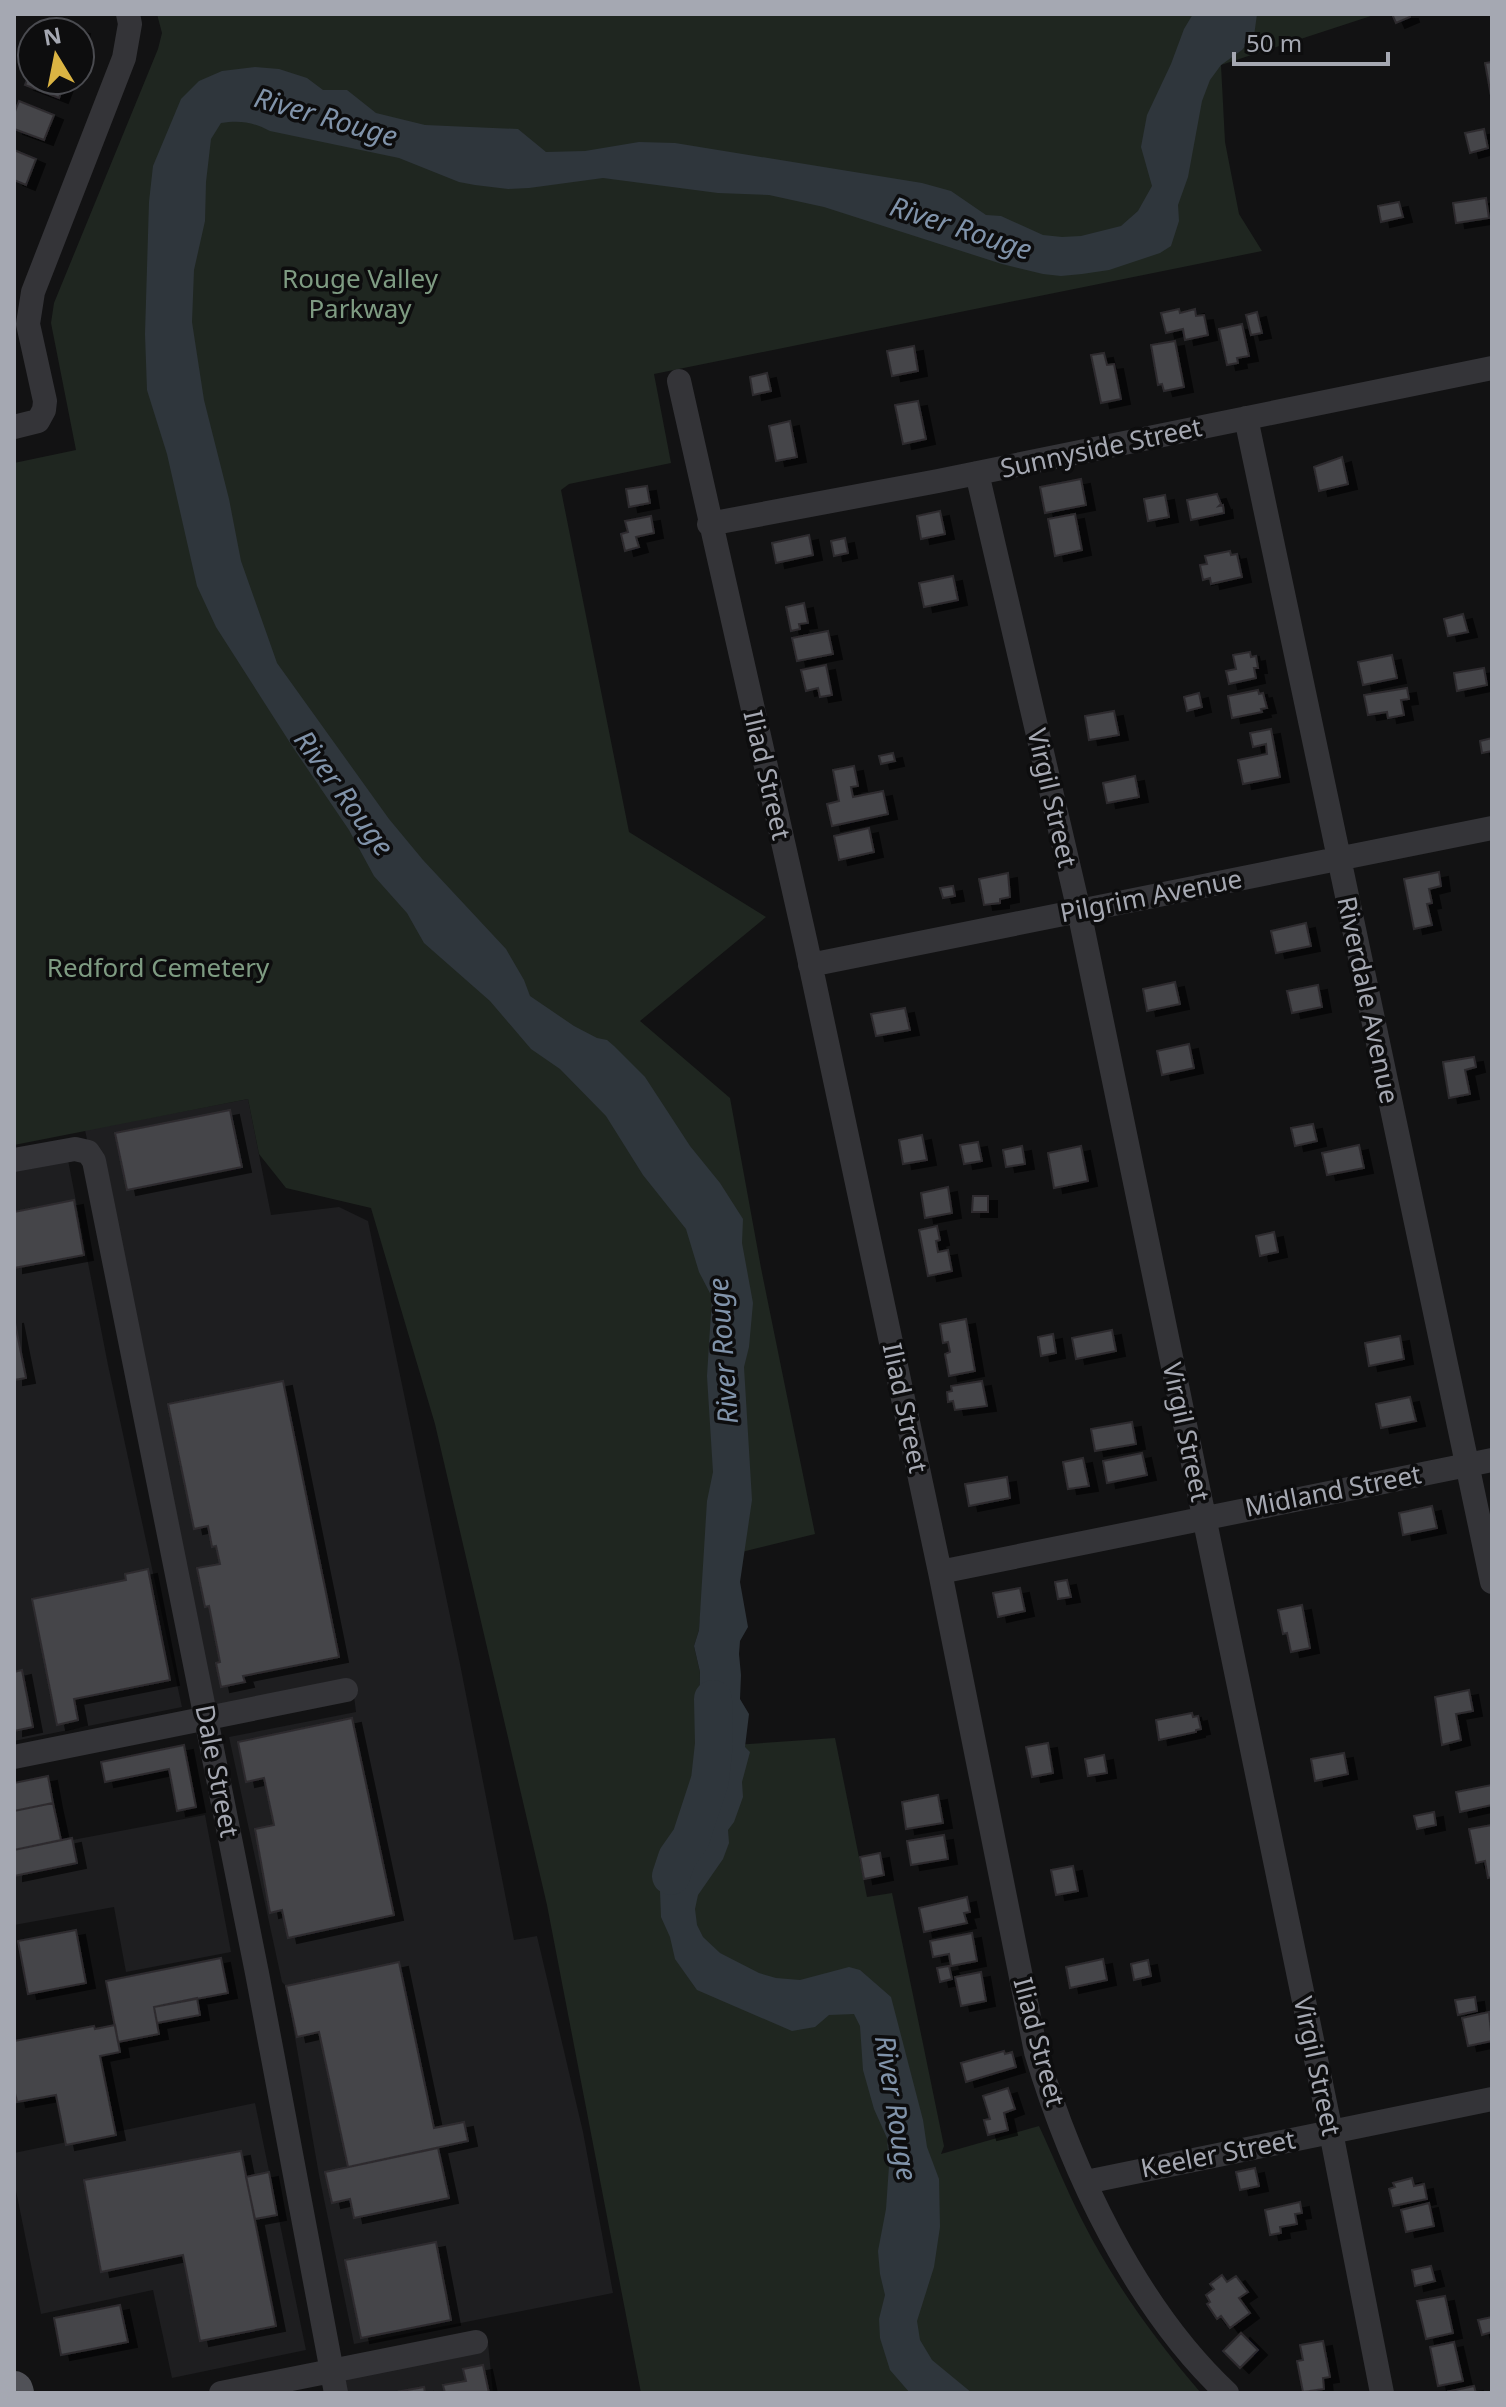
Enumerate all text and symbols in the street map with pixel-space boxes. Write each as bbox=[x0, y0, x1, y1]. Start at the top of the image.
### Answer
north arrow bbox=[16, 16, 96, 96]
scale bar bbox=[1234, 16, 1388, 66]
text: N bbox=[41, 19, 64, 52]
text: 50 m bbox=[1246, 26, 1302, 59]
water label: River Rouge bbox=[250, 78, 402, 155]
water label: River Rouge bbox=[886, 186, 1037, 268]
park label: Rouge Valley Parkway bbox=[282, 260, 439, 326]
street label: Sunnyside Street bbox=[997, 408, 1205, 486]
street label: Iliad Street bbox=[736, 706, 800, 843]
water label: River Rouge bbox=[286, 722, 403, 863]
street label: Virgil Street bbox=[1020, 725, 1086, 871]
street label: Pilgrim Avenue bbox=[1057, 860, 1245, 930]
street label: Riverdale Avenue bbox=[1329, 893, 1409, 1107]
park label: Redford Cemetery bbox=[47, 949, 270, 985]
water label: River Rouge bbox=[698, 1276, 746, 1426]
street label: Iliad Street bbox=[875, 1339, 937, 1476]
street label: Virgil Street bbox=[1155, 1359, 1219, 1505]
street label: Midland Street bbox=[1242, 1455, 1424, 1525]
street label: Dale Street bbox=[187, 1701, 248, 1840]
street label: Iliad Street bbox=[1005, 1973, 1074, 2110]
street label: Virgil Street bbox=[1286, 1993, 1350, 2139]
water label: River Rouge bbox=[867, 2032, 927, 2183]
street label: Keeler Street bbox=[1137, 2120, 1298, 2186]

